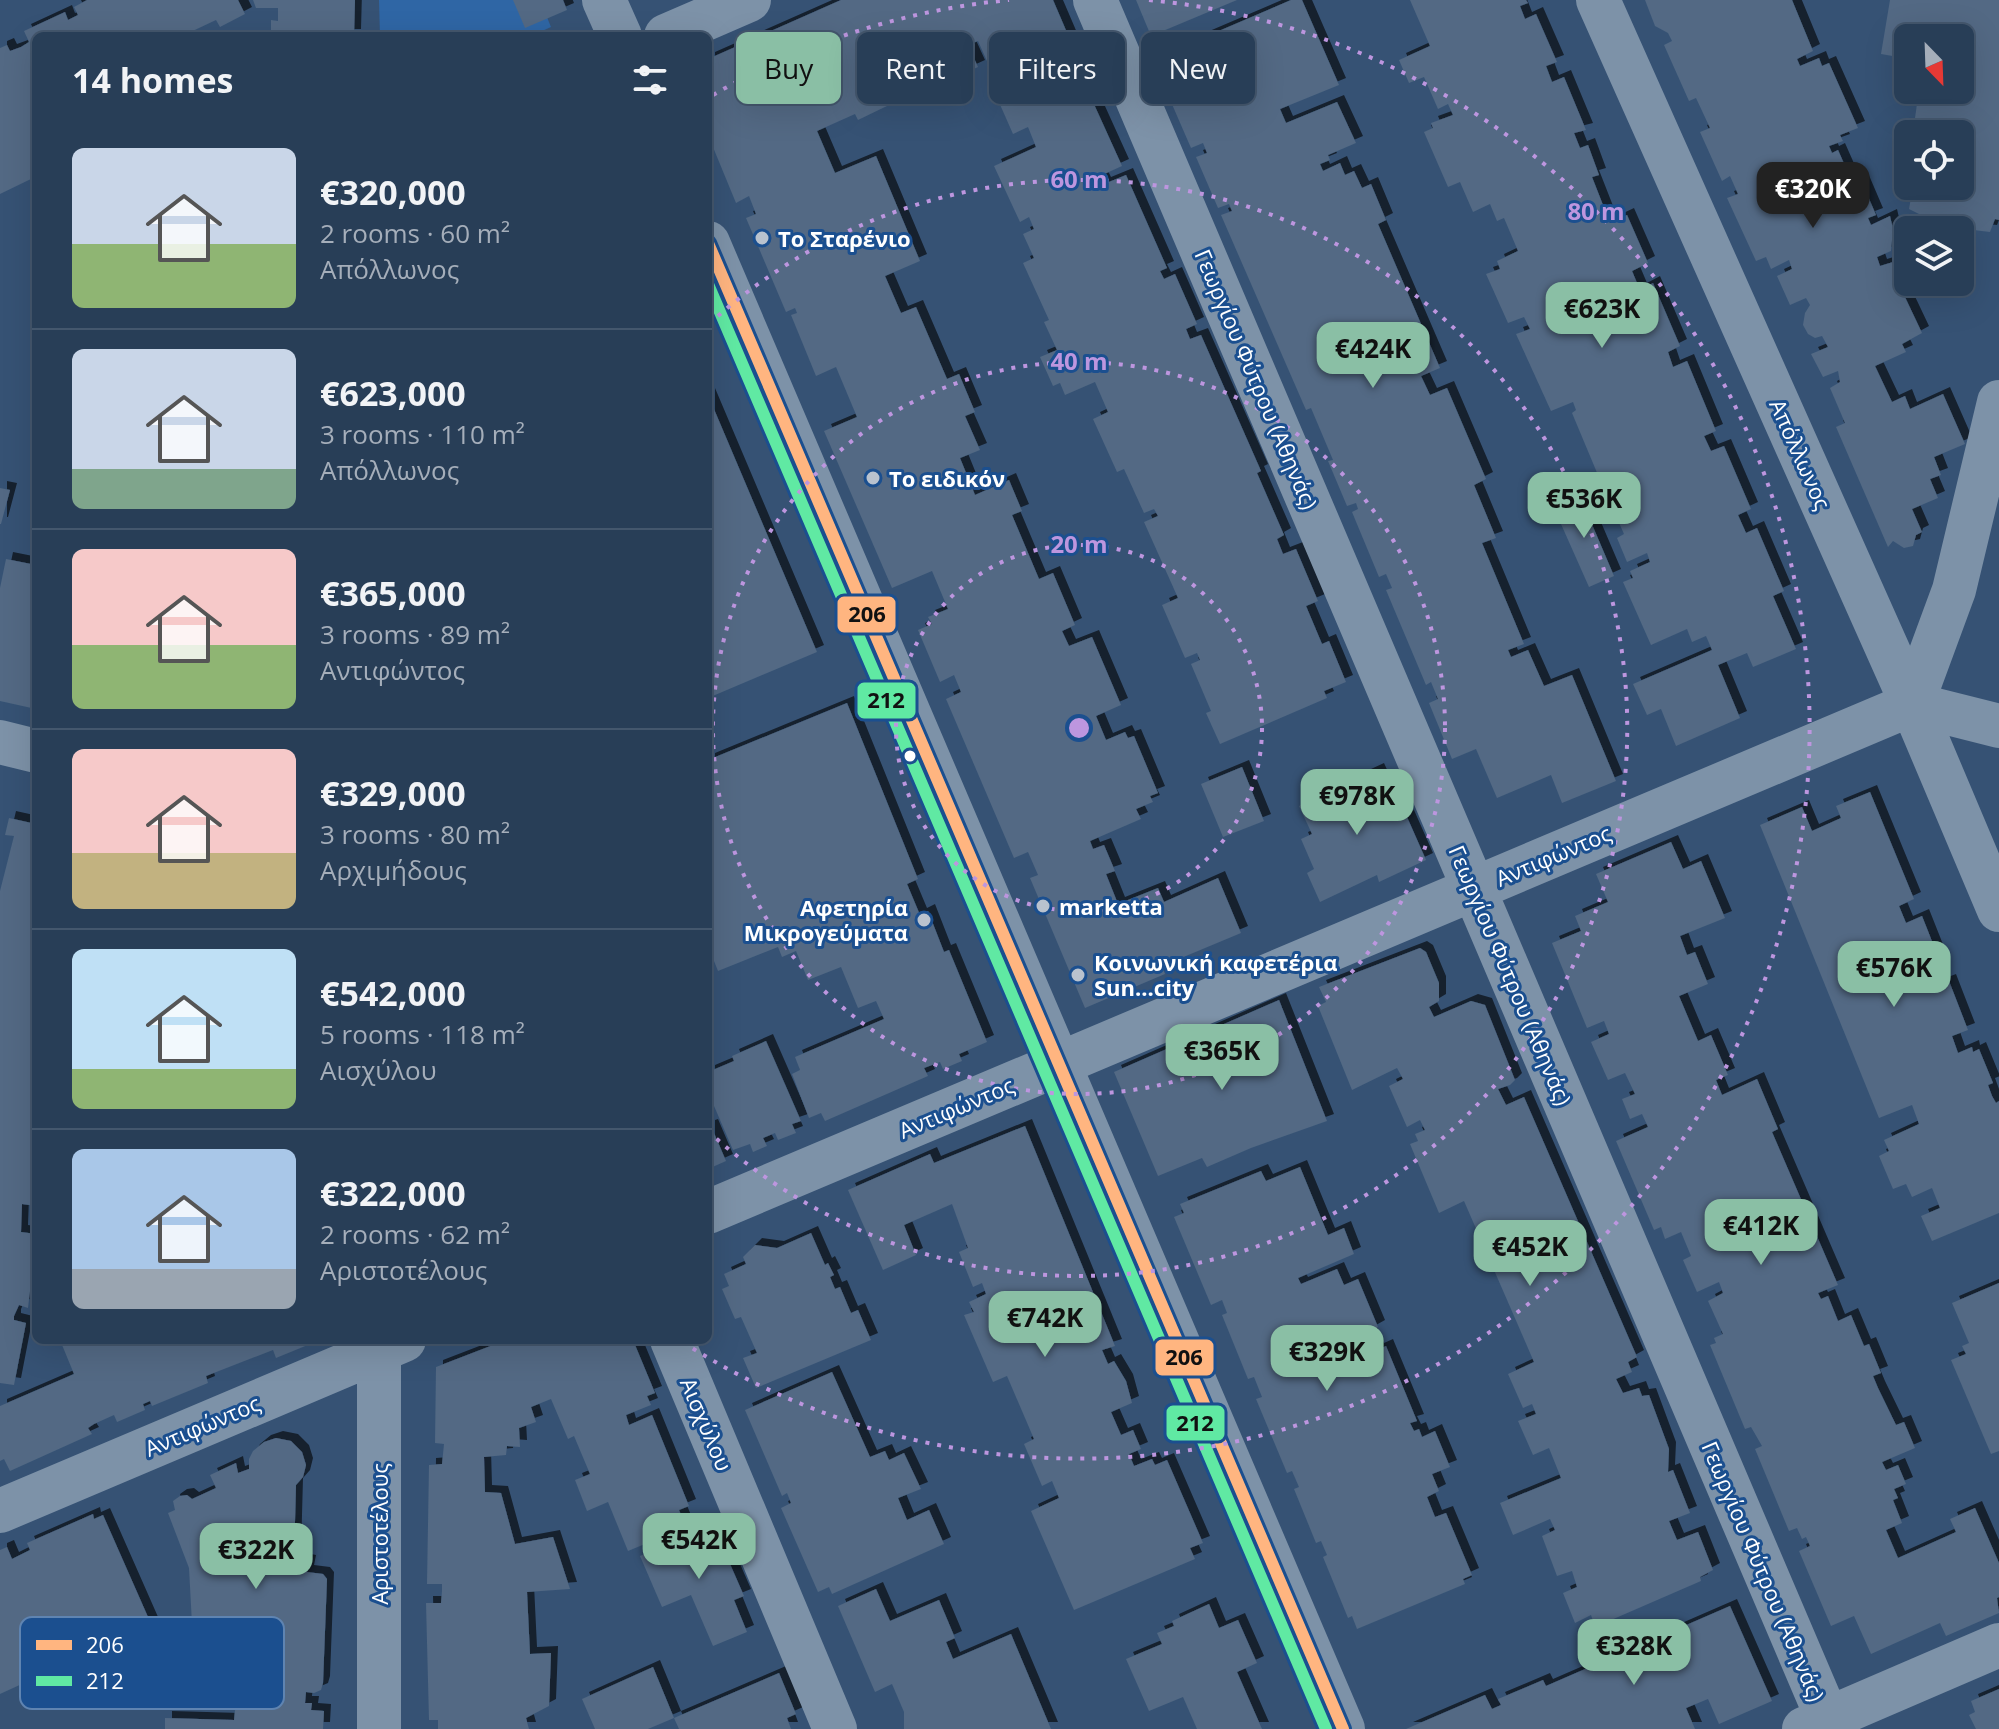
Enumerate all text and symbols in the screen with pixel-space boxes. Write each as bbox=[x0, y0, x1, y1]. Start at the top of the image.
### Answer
north arrow bbox=[1894, 24, 1974, 104]
map controls bbox=[1894, 24, 1974, 296]
chip: Buy bbox=[736, 32, 841, 104]
chip: Rent bbox=[857, 32, 973, 104]
chip: Filters bbox=[989, 32, 1125, 104]
chip: New bbox=[1141, 32, 1255, 104]
text: 14 homes bbox=[72, 57, 233, 103]
icon: filters bbox=[628, 58, 672, 102]
button: locate bbox=[1894, 120, 1974, 200]
text: 60 m bbox=[1050, 162, 1108, 195]
pin: €320K bbox=[1757, 162, 1869, 230]
text: €320,000 bbox=[320, 169, 466, 215]
text: €320K bbox=[1775, 170, 1851, 206]
icon: home bbox=[136, 180, 232, 276]
text: 80 m bbox=[1567, 194, 1625, 227]
text: 2 rooms · 60 m² bbox=[320, 215, 510, 251]
button: layers bbox=[1894, 216, 1974, 296]
place label: Το Σταρένιο bbox=[778, 223, 911, 253]
marker: Το Σταρένιο bbox=[753, 229, 771, 247]
street label: Γεωργίου Φύτρου (Αθηνάς) bbox=[1189, 244, 1325, 514]
text: Απόλλωνος bbox=[320, 251, 459, 287]
pin: €623K bbox=[1546, 282, 1658, 350]
text: €623K bbox=[1564, 290, 1640, 326]
pin: €424K bbox=[1317, 322, 1429, 390]
text: €424K bbox=[1335, 330, 1411, 366]
text: 40 m bbox=[1050, 344, 1108, 377]
text: €623,000 bbox=[320, 370, 466, 416]
icon: home bbox=[136, 381, 232, 477]
street label: Απόλλωνος bbox=[1763, 394, 1839, 514]
text: 3 rooms · 110 m² bbox=[320, 416, 525, 452]
text: Απόλλωνος bbox=[320, 452, 459, 488]
place label: Το ειδικόν bbox=[889, 463, 1005, 493]
marker: Το ειδικόν bbox=[864, 469, 882, 487]
pin: €536K bbox=[1528, 472, 1640, 540]
text: €536K bbox=[1546, 480, 1622, 516]
text: 20 m bbox=[1050, 527, 1108, 560]
text: €365,000 bbox=[320, 570, 466, 616]
icon: home bbox=[136, 581, 232, 677]
line badge: 206 bbox=[836, 595, 897, 634]
text: 206 bbox=[848, 598, 886, 628]
text: 3 rooms · 89 m² bbox=[320, 616, 510, 652]
text: Αντιφώντος bbox=[320, 652, 465, 688]
line badge: 212 bbox=[856, 681, 917, 720]
text: 212 bbox=[867, 684, 905, 714]
centre of rings bbox=[1065, 714, 1093, 742]
unlabelled marker bbox=[902, 748, 918, 764]
pin: €978K bbox=[1301, 769, 1413, 837]
text: €329,000 bbox=[320, 770, 466, 816]
text: €978K bbox=[1319, 777, 1395, 813]
icon: home bbox=[136, 781, 232, 877]
text: 3 rooms · 80 m² bbox=[320, 816, 510, 852]
street label: Αντιφώντος bbox=[1491, 817, 1616, 893]
street label: Γεωργίου Φύτρου (Αθηνάς) bbox=[1443, 840, 1579, 1110]
text: Αρχιμήδους bbox=[320, 852, 467, 888]
place label: marketta bbox=[1059, 891, 1163, 921]
place label: Αφετηρία Μικρογεύματα bbox=[744, 892, 908, 947]
marker: marketta bbox=[1034, 897, 1052, 915]
marker: Αφετηρία Μικρογεύματα bbox=[915, 911, 933, 929]
pin: €576K bbox=[1838, 941, 1950, 1009]
place label: Κοινωνική καφετέρια Sun...city bbox=[1094, 947, 1338, 1002]
text: €576K bbox=[1856, 949, 1932, 985]
marker: Κοινωνική καφετέρια Sun...city bbox=[1069, 966, 1087, 984]
text: €542,000 bbox=[320, 970, 466, 1016]
icon: home bbox=[136, 981, 232, 1077]
text: 5 rooms · 118 m² bbox=[320, 1016, 525, 1052]
pin: €365K bbox=[1166, 1024, 1278, 1092]
text: €365K bbox=[1184, 1032, 1260, 1068]
text: Αισχύλου bbox=[320, 1052, 437, 1088]
street label: Αντιφώντος bbox=[894, 1069, 1019, 1145]
text: €322,000 bbox=[320, 1170, 466, 1216]
icon: home bbox=[136, 1181, 232, 1277]
pin: €412K bbox=[1705, 1199, 1817, 1267]
text: €412K bbox=[1723, 1207, 1799, 1243]
text: 2 rooms · 62 m² bbox=[320, 1216, 510, 1252]
pin: €452K bbox=[1474, 1220, 1586, 1288]
text: €452K bbox=[1492, 1228, 1568, 1264]
text: Αριστοτέλους bbox=[320, 1252, 487, 1288]
pin: €742K bbox=[989, 1291, 1101, 1359]
text: €742K bbox=[1007, 1299, 1083, 1335]
pin: €329K bbox=[1271, 1325, 1383, 1393]
text: €329K bbox=[1289, 1333, 1365, 1369]
line badge: 206 bbox=[1154, 1338, 1215, 1377]
text: 206 bbox=[1165, 1341, 1203, 1371]
street label: Αισχύλου bbox=[674, 1373, 740, 1475]
street label: Αντιφώντος bbox=[140, 1387, 265, 1463]
line badge: 212 bbox=[1165, 1404, 1226, 1442]
text: 212 bbox=[1176, 1407, 1214, 1437]
street label: Γεωργίου Φύτρου (Αθηνάς) bbox=[1696, 1436, 1832, 1706]
street label: Αριστοτέλους bbox=[364, 1463, 394, 1605]
pin: €542K bbox=[643, 1513, 755, 1581]
text: €542K bbox=[661, 1521, 737, 1557]
pin: €322K bbox=[200, 1523, 312, 1591]
text: €322K bbox=[218, 1531, 294, 1567]
legend bbox=[20, 1617, 284, 1709]
pin: €328K bbox=[1578, 1619, 1690, 1687]
text: €328K bbox=[1596, 1627, 1672, 1663]
text: 206 bbox=[86, 1629, 124, 1659]
text: 212 bbox=[86, 1665, 124, 1695]

